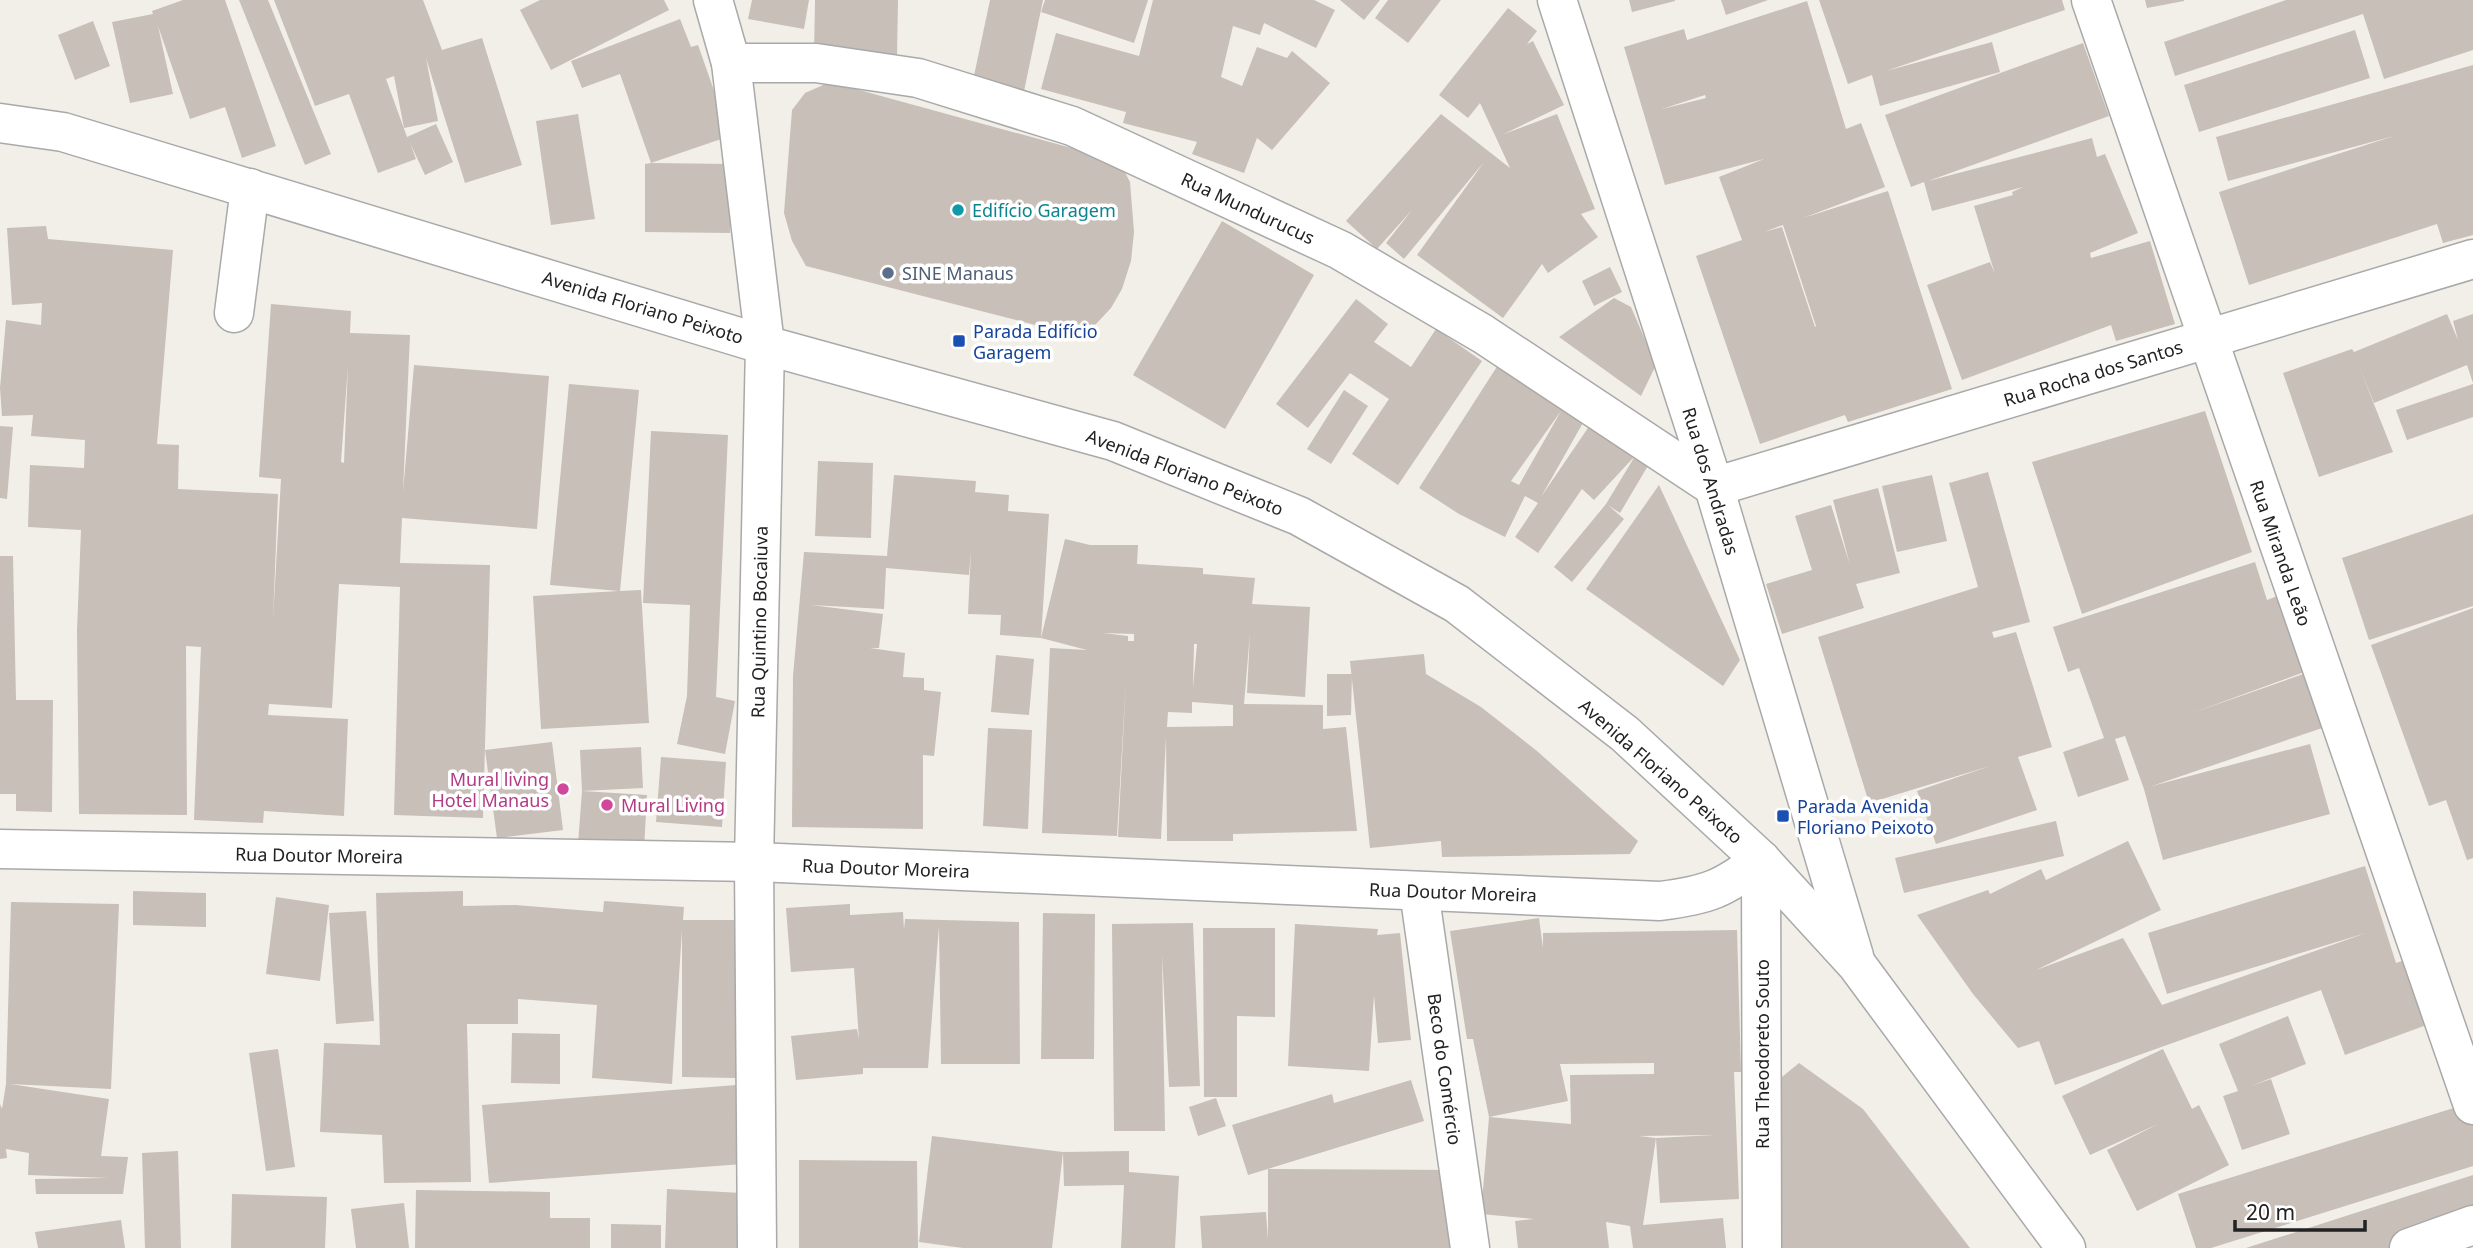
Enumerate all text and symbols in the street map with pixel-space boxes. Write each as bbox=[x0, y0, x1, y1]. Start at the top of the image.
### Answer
street label: Rua Mundurucus bbox=[1177, 167, 1319, 249]
place label: Edifício Garagem bbox=[972, 198, 1116, 222]
marker: Edifício Garagem bbox=[950, 202, 966, 218]
place label: SINE Manaus bbox=[902, 261, 1014, 285]
street label: Avenida Floriano Peixoto bbox=[539, 265, 747, 349]
marker: SINE Manaus bbox=[880, 265, 896, 281]
place label: Parada Edifício Garagem bbox=[973, 319, 1098, 364]
marker: Parada Edifício Garagem bbox=[951, 333, 967, 349]
street label: Rua Rocha dos Santos bbox=[2001, 334, 2185, 412]
street label: Rua dos Andradas bbox=[1677, 404, 1745, 558]
street label: Avenida Floriano Peixoto bbox=[1083, 423, 1287, 521]
street label: Rua Miranda Leão bbox=[2245, 477, 2317, 629]
street label: Rua Quintino Bocaiuva bbox=[745, 526, 773, 718]
street label: Avenida Floriano Peixoto bbox=[1574, 693, 1748, 849]
place label: Mural living Hotel Manaus bbox=[431, 767, 549, 812]
marker: Mural living Hotel Manaus bbox=[555, 781, 571, 797]
place label: Mural Living bbox=[621, 793, 725, 817]
place label: Parada Avenida Floriano Peixoto bbox=[1797, 794, 1934, 839]
marker: Mural Living bbox=[599, 797, 615, 813]
marker: Parada Avenida Floriano Peixoto bbox=[1775, 808, 1791, 824]
street label: Rua Doutor Moreira bbox=[235, 842, 403, 868]
street label: Rua Doutor Moreira bbox=[802, 853, 970, 883]
street label: Rua Doutor Moreira bbox=[1369, 877, 1537, 907]
street label: Rua Theodoreto Souto bbox=[1750, 959, 1774, 1149]
street label: Beco do Comércio bbox=[1422, 991, 1468, 1147]
scale bar bbox=[2235, 1188, 2364, 1232]
text: 20 m bbox=[2246, 1198, 2295, 1226]

